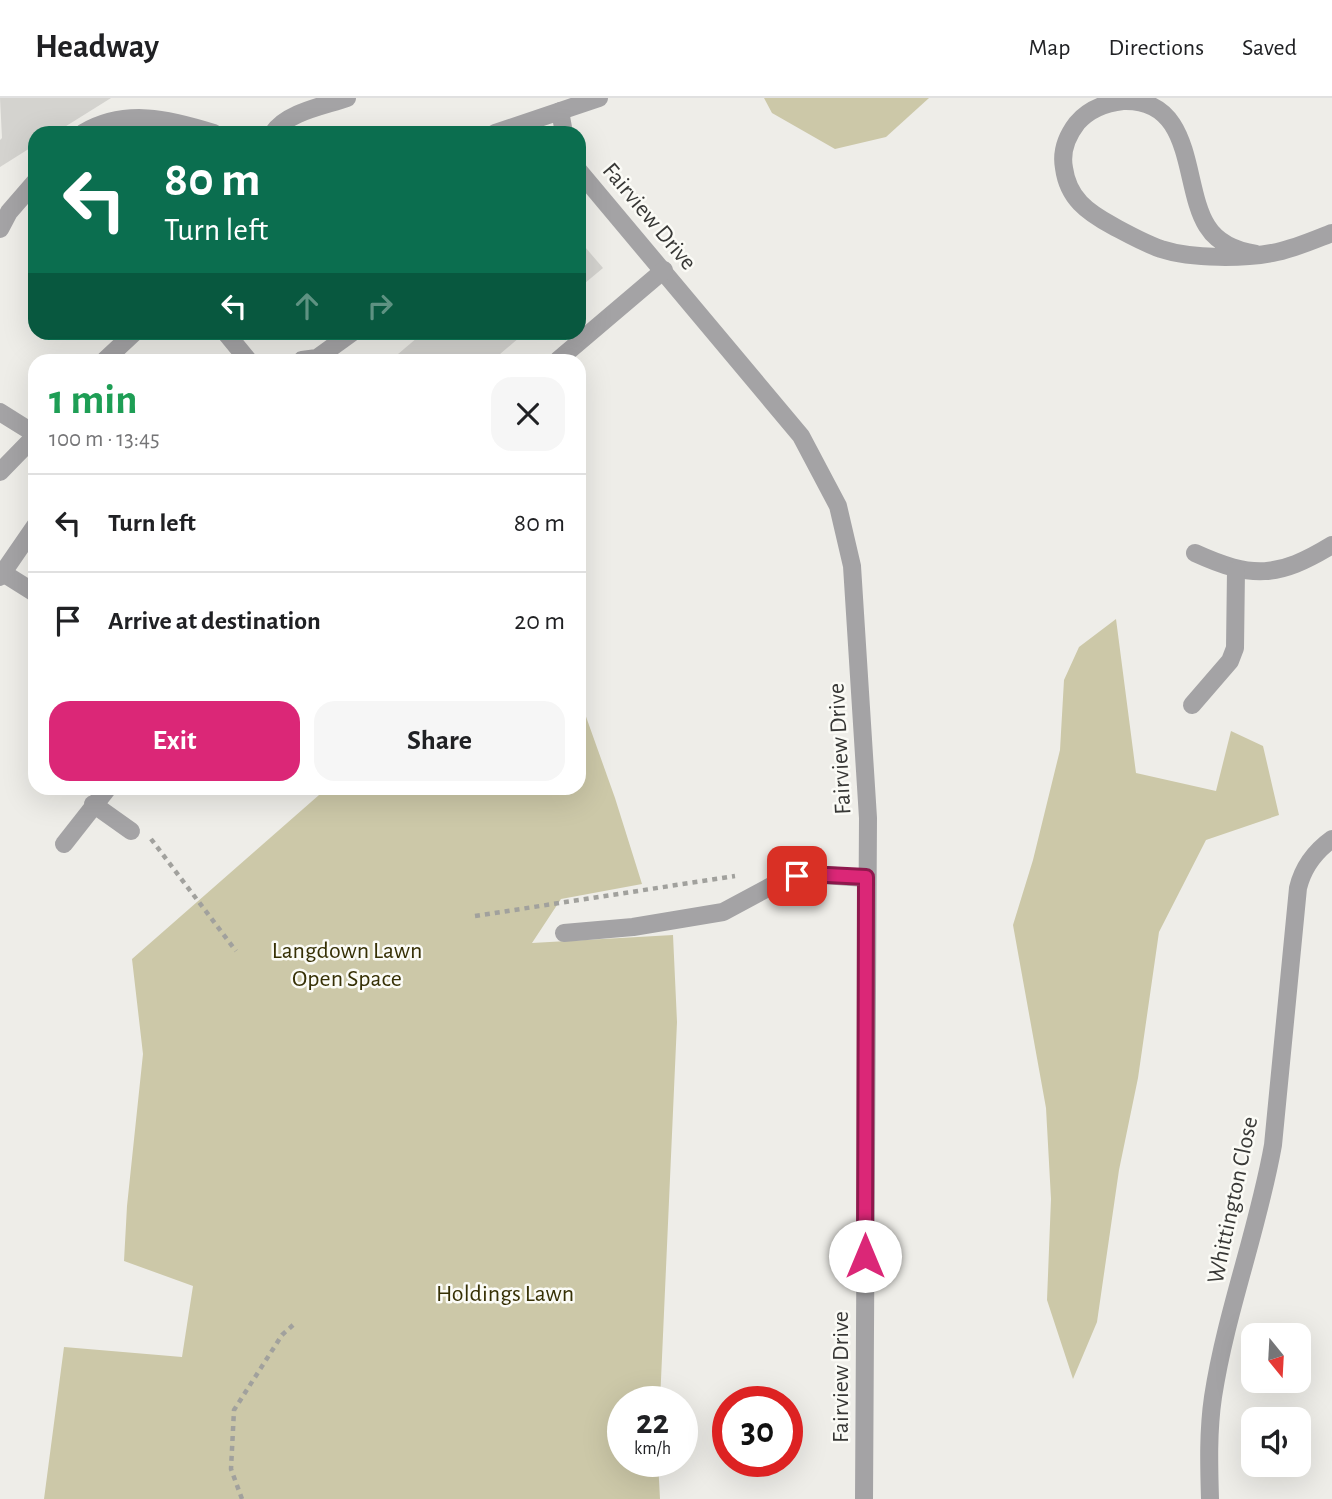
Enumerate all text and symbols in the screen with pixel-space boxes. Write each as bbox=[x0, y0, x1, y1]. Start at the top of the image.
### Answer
text: Headway bbox=[35, 31, 159, 64]
text: Map bbox=[1028, 36, 1070, 60]
text: Directions bbox=[1108, 36, 1204, 60]
text: Saved bbox=[1242, 36, 1297, 60]
icon: left bbox=[49, 154, 140, 245]
text: 80 m bbox=[164, 156, 261, 205]
street label: Fairview Drive bbox=[598, 158, 701, 275]
text: Turn left bbox=[164, 214, 268, 246]
icon: left bbox=[215, 287, 253, 325]
icon: ahead bbox=[288, 287, 326, 325]
icon: right bbox=[361, 287, 399, 325]
button: close bbox=[491, 377, 565, 451]
text: 1 min bbox=[49, 379, 138, 421]
text: 100 m · 13:45 bbox=[49, 428, 160, 451]
icon: left bbox=[49, 504, 87, 542]
text: Turn left bbox=[108, 510, 196, 536]
text: 80 m bbox=[514, 510, 565, 536]
icon: arrive bbox=[49, 602, 87, 640]
text: Arrive at destination bbox=[108, 608, 321, 634]
text: 20 m bbox=[514, 608, 565, 634]
street label: Fairview Drive bbox=[825, 683, 855, 815]
button: Exit bbox=[49, 701, 300, 781]
button: Share bbox=[314, 701, 565, 781]
pin bbox=[767, 846, 827, 906]
icon: arrive bbox=[778, 857, 816, 895]
park label: Langdown Lawn Open Space bbox=[272, 939, 422, 991]
street label: Whittington Close bbox=[1204, 1115, 1262, 1286]
position arrow bbox=[828, 1219, 902, 1293]
park label: Holdings Lawn bbox=[436, 1282, 574, 1306]
street label: Fairview Drive bbox=[829, 1311, 853, 1443]
north arrow bbox=[1241, 1323, 1311, 1393]
map controls bbox=[1241, 1323, 1311, 1477]
speed limit sign: 30 bbox=[712, 1386, 803, 1477]
text: 22 bbox=[636, 1405, 669, 1440]
button: sound bbox=[1241, 1407, 1311, 1477]
text: km/h bbox=[634, 1440, 671, 1458]

